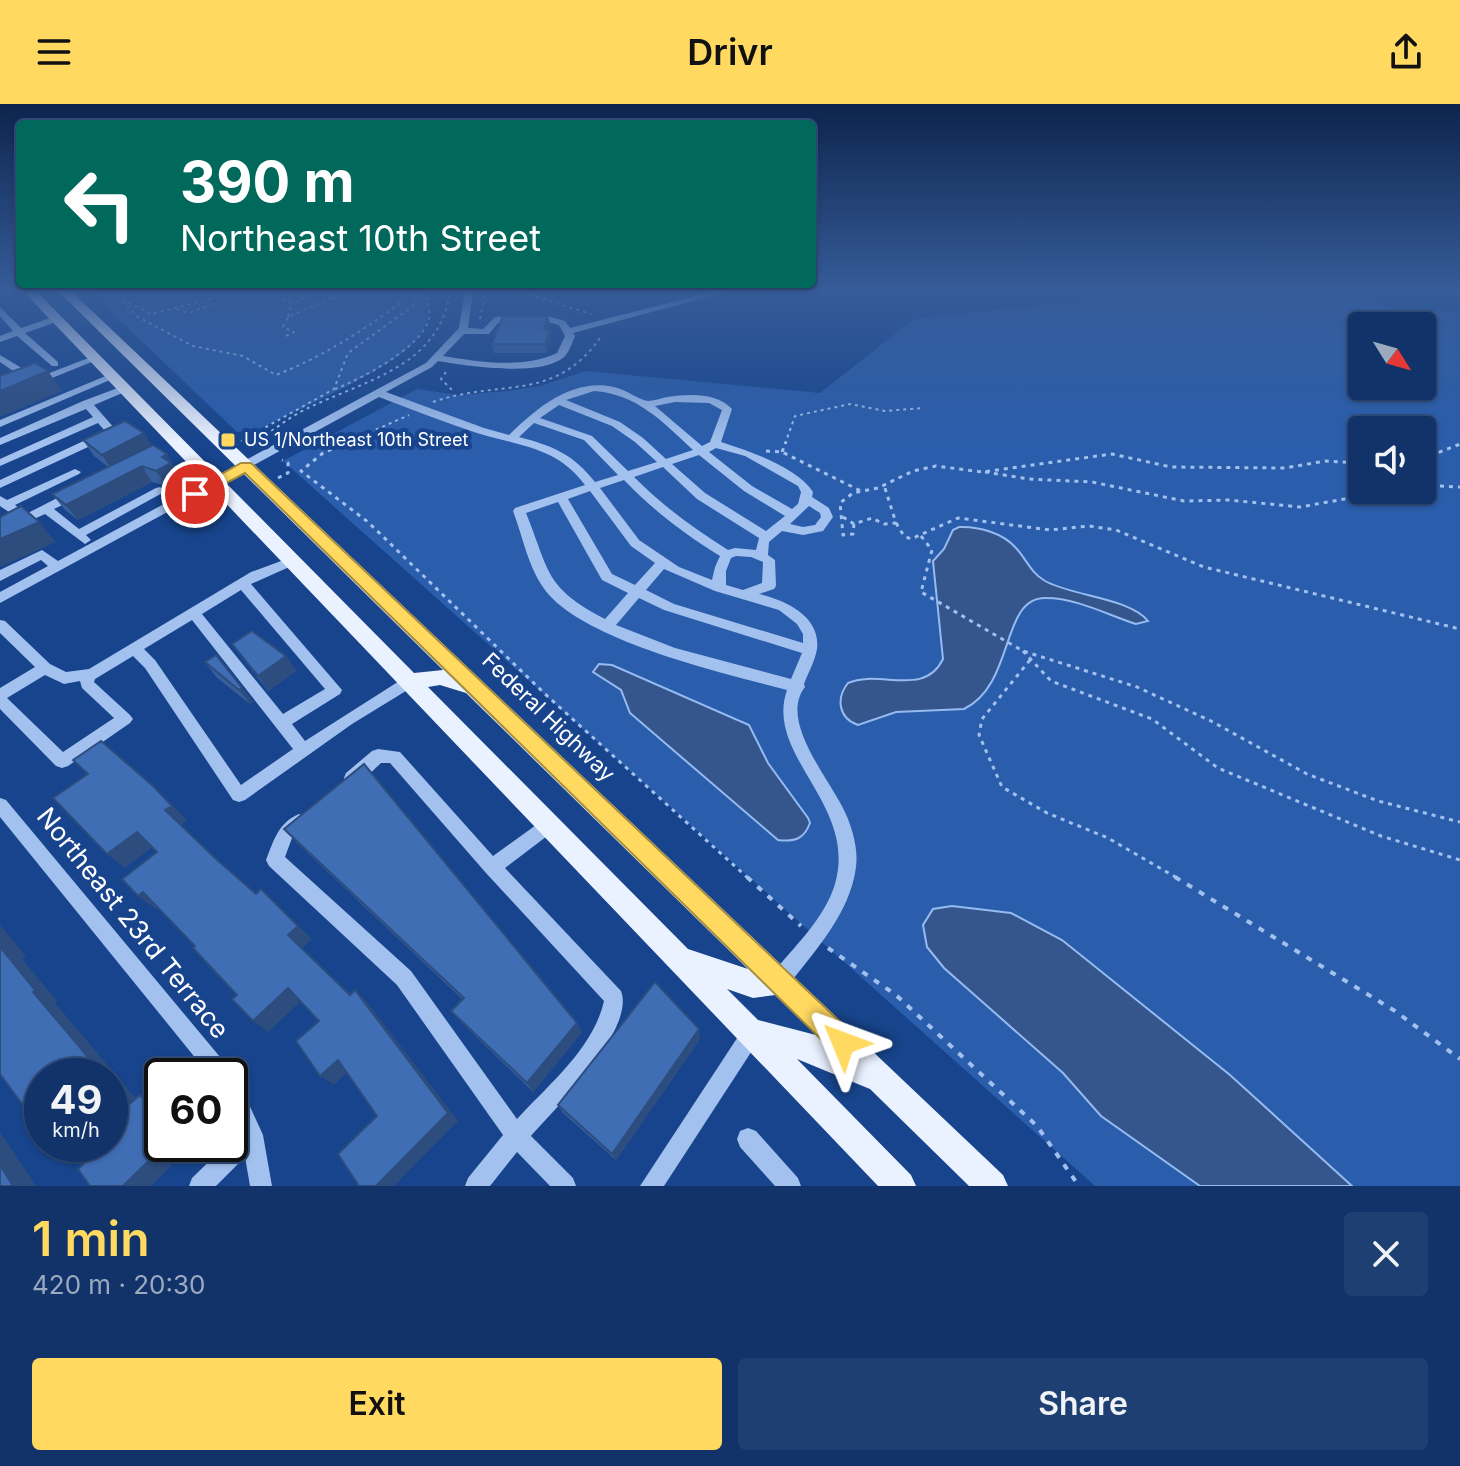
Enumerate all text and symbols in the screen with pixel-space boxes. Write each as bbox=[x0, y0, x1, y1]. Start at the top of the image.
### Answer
icon: menu bbox=[32, 30, 76, 74]
text: Drivr bbox=[687, 30, 773, 74]
icon: share bbox=[1384, 30, 1428, 74]
text: 390 m bbox=[180, 148, 355, 216]
icon: left bbox=[48, 152, 152, 256]
text: Northeast 10th Street bbox=[180, 216, 541, 260]
north arrow bbox=[1348, 312, 1436, 400]
map controls bbox=[1348, 312, 1436, 504]
button: sound bbox=[1348, 416, 1436, 504]
place label: US 1/Northeast 10th Street bbox=[244, 429, 468, 450]
marker: US 1/Northeast 10th Street bbox=[219, 431, 237, 449]
pin bbox=[161, 460, 229, 528]
icon: arrive bbox=[173, 472, 217, 516]
street label: Federal Highway bbox=[477, 647, 621, 787]
street label: Northeast 23rd Terrace bbox=[31, 801, 236, 1044]
position arrow bbox=[801, 1001, 885, 1085]
speed limit sign: 60 bbox=[144, 1058, 248, 1162]
text: 49 bbox=[49, 1075, 103, 1124]
text: km/h bbox=[52, 1118, 100, 1142]
text: 1 min bbox=[32, 1209, 150, 1268]
button: close bbox=[1344, 1212, 1428, 1296]
text: 420 m · 20:30 bbox=[32, 1269, 205, 1300]
button: Exit bbox=[32, 1358, 722, 1450]
button: Share bbox=[738, 1358, 1428, 1450]

